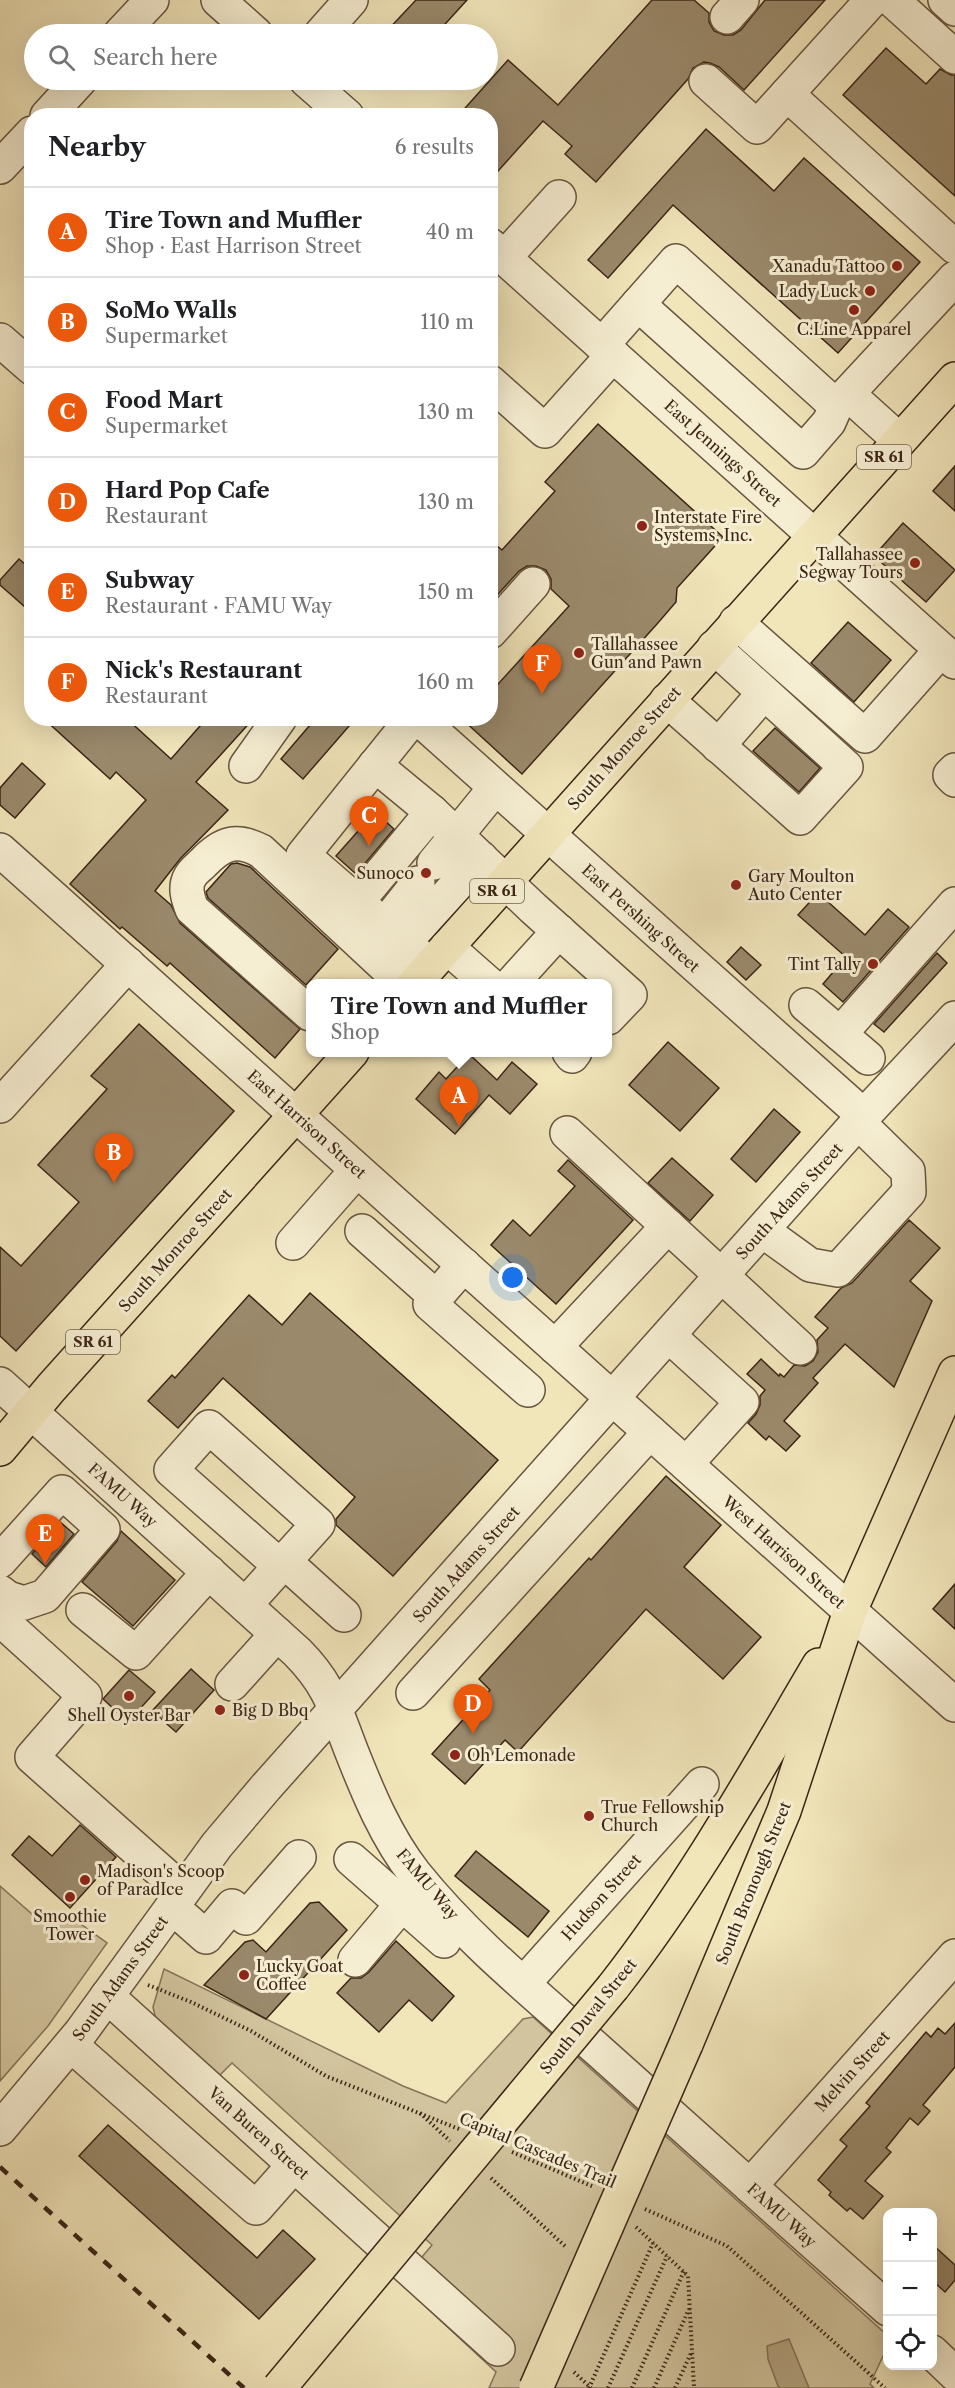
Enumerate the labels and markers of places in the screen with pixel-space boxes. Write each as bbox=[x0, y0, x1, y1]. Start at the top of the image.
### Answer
place label: Xanadu Tattoo bbox=[771, 256, 885, 276]
marker: Xanadu Tattoo bbox=[890, 259, 904, 273]
place label: Lady Luck bbox=[779, 281, 859, 301]
marker: Lady Luck bbox=[863, 284, 877, 298]
marker: C.Line Apparel bbox=[847, 303, 861, 317]
place label: C.Line Apparel bbox=[797, 319, 912, 339]
place label: Interstate Fire Systems, Inc. bbox=[654, 507, 762, 545]
marker: Interstate Fire Systems, Inc. bbox=[635, 519, 649, 533]
place label: Tallahassee Segway Tours bbox=[799, 544, 903, 582]
marker: Tallahassee Segway Tours bbox=[908, 556, 922, 570]
place label: Tallahassee Gun and Pawn bbox=[591, 634, 702, 672]
pin: F bbox=[522, 644, 562, 694]
marker: Tallahassee Gun and Pawn bbox=[572, 646, 586, 660]
pin: C bbox=[350, 796, 388, 846]
place label: Sunoco bbox=[357, 863, 414, 883]
marker: Sunoco bbox=[419, 866, 433, 880]
place label: Gary Moulton Auto Center bbox=[747, 866, 854, 904]
marker: Gary Moulton Auto Center bbox=[729, 878, 743, 892]
place label: Tint Tally bbox=[788, 954, 862, 974]
marker: Tint Tally bbox=[866, 957, 880, 971]
pin: A bbox=[440, 1076, 478, 1126]
pin: B bbox=[94, 1134, 134, 1183]
pin: E bbox=[26, 1514, 64, 1564]
pin: D bbox=[454, 1684, 492, 1734]
marker: Shell Oyster Bar bbox=[122, 1689, 136, 1703]
place label: Big D Bbq bbox=[232, 1700, 309, 1720]
marker: Big D Bbq bbox=[213, 1703, 227, 1717]
place label: Shell Oyster Bar bbox=[68, 1705, 191, 1725]
place label: Oh Lemonade bbox=[467, 1745, 576, 1765]
marker: Oh Lemonade bbox=[448, 1748, 462, 1762]
place label: True Fellowship Church bbox=[601, 1797, 724, 1835]
marker: True Fellowship Church bbox=[582, 1809, 596, 1823]
place label: Madison's Scoop of ParadIce bbox=[97, 1861, 225, 1899]
marker: Madison's Scoop of ParadIce bbox=[78, 1873, 92, 1887]
marker: Smoothie Tower bbox=[63, 1890, 77, 1904]
place label: Smoothie Tower bbox=[33, 1906, 107, 1944]
place label: Lucky Goat Coffee bbox=[256, 1956, 344, 1994]
marker: Lucky Goat Coffee bbox=[237, 1968, 251, 1982]

